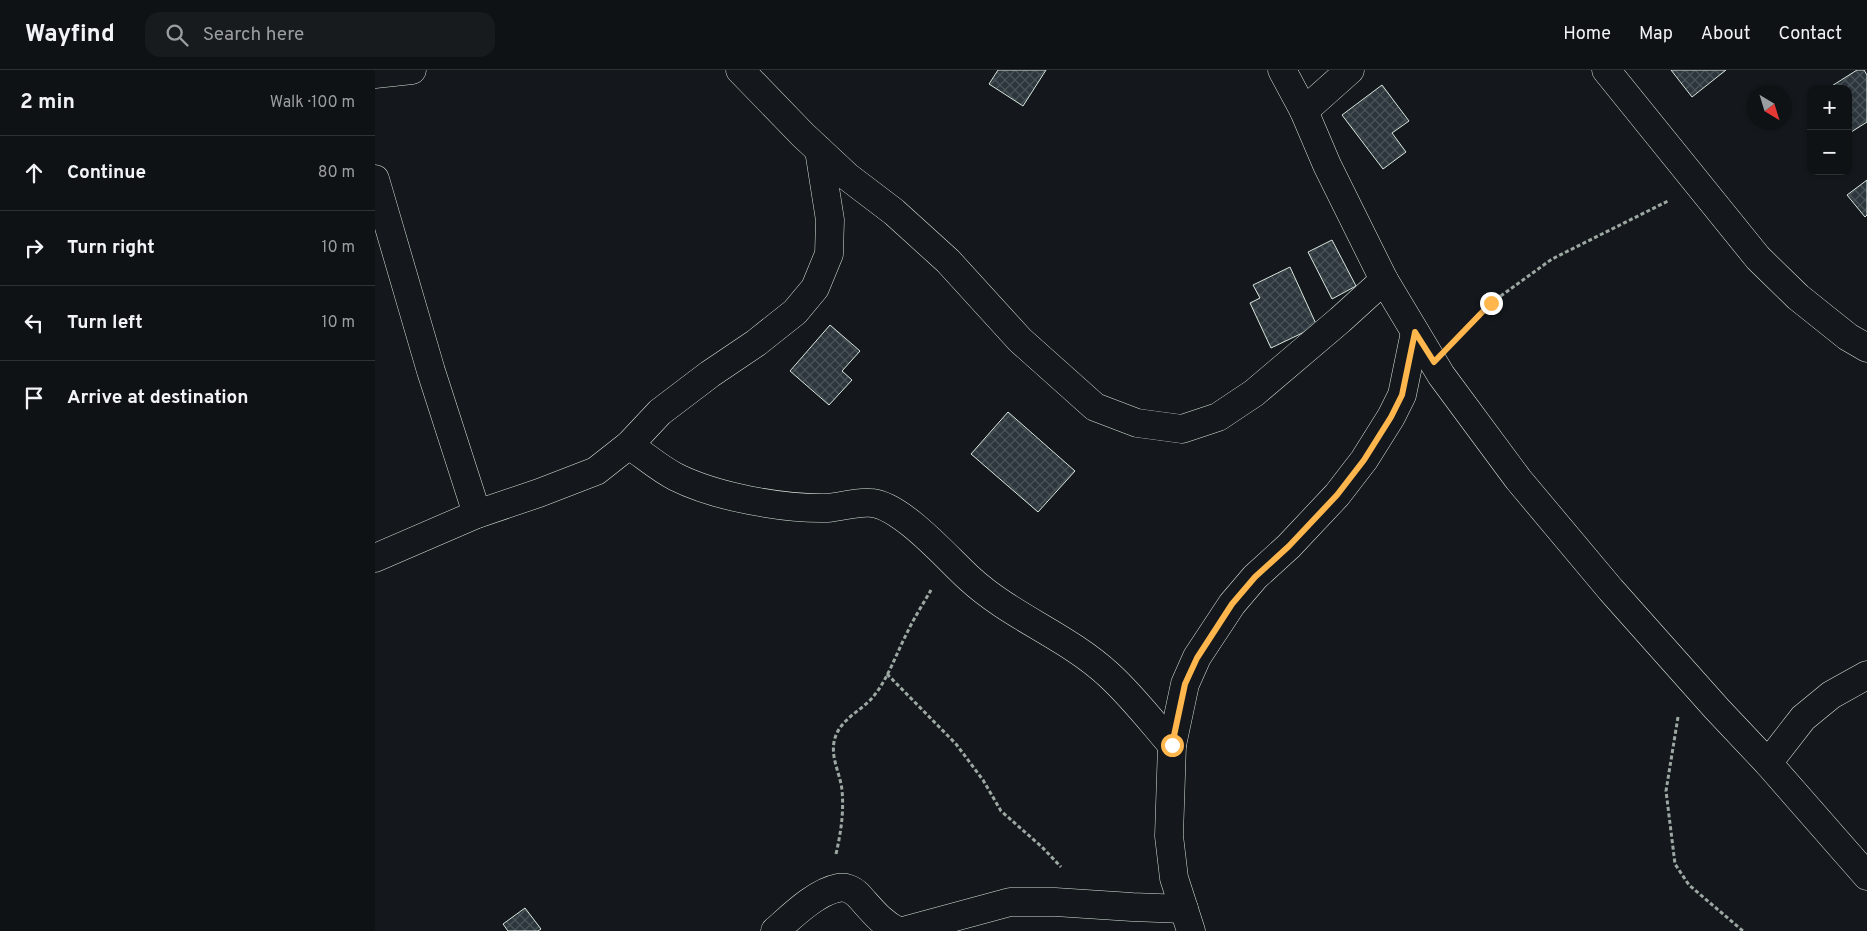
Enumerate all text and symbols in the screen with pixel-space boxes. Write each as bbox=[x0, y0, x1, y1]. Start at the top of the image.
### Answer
search box bbox=[145, 12, 495, 57]
text: Wayfind bbox=[25, 20, 115, 50]
icon: search bbox=[163, 21, 191, 49]
text: Search here bbox=[203, 23, 304, 47]
text: Home bbox=[1563, 23, 1611, 46]
text: Map bbox=[1639, 23, 1673, 46]
text: About bbox=[1701, 23, 1750, 46]
text: Contact bbox=[1778, 23, 1842, 46]
north arrow bbox=[1747, 85, 1792, 130]
map controls bbox=[1807, 85, 1852, 175]
button: + bbox=[1807, 85, 1852, 130]
text: 2 min bbox=[20, 89, 75, 116]
text: Walk · 100 m bbox=[270, 93, 355, 113]
button: − bbox=[1807, 130, 1852, 175]
icon: ahead bbox=[20, 159, 48, 187]
text: Continue bbox=[67, 161, 146, 185]
text: 80 m bbox=[318, 163, 355, 183]
icon: right bbox=[20, 234, 48, 262]
text: Turn right bbox=[67, 236, 155, 260]
text: 10 m bbox=[321, 238, 355, 258]
route end bbox=[1480, 292, 1503, 315]
icon: left bbox=[20, 309, 48, 337]
text: Turn left bbox=[67, 311, 143, 335]
text: 10 m bbox=[321, 313, 355, 333]
icon: arrive bbox=[20, 384, 48, 412]
text: Arrive at destination bbox=[67, 386, 248, 410]
route start bbox=[1161, 734, 1184, 757]

